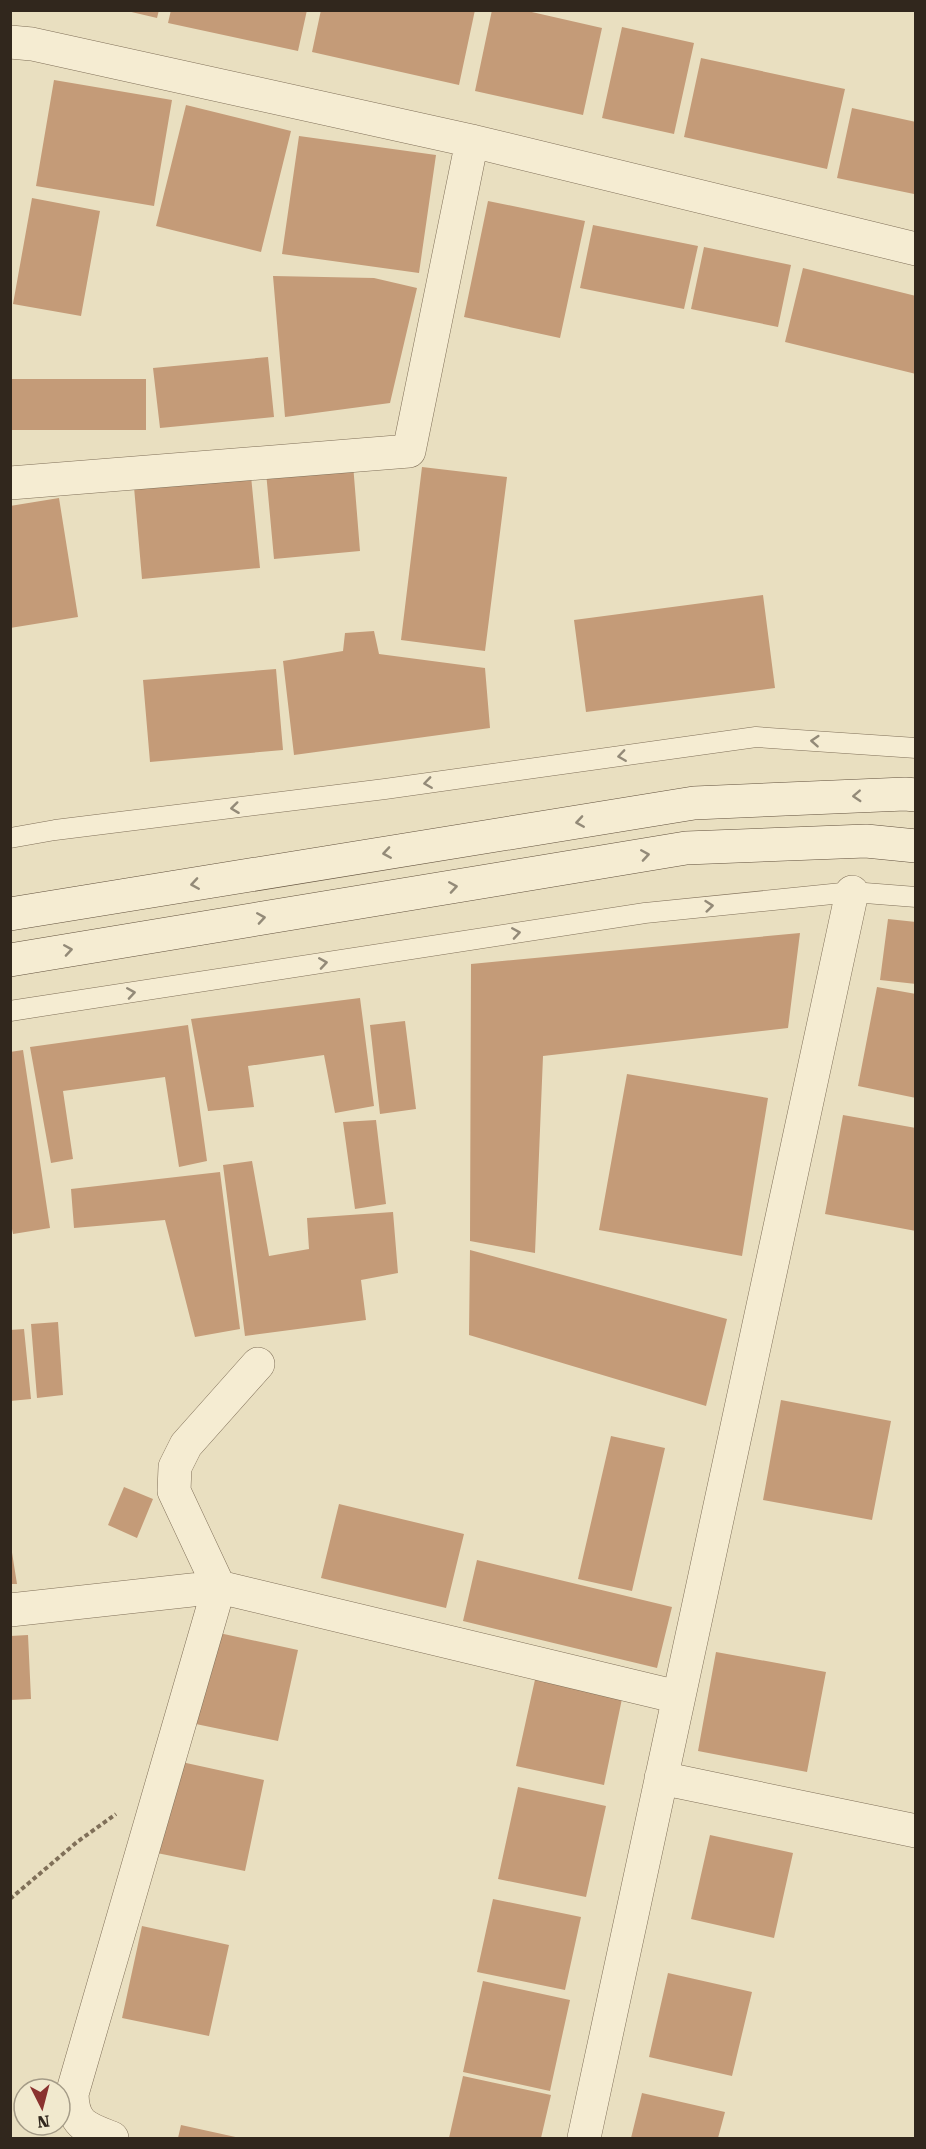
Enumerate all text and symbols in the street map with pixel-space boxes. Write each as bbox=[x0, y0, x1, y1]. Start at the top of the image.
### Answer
one-way arrow bbox=[811, 735, 820, 748]
one-way arrow bbox=[617, 749, 626, 762]
one-way arrow bbox=[424, 776, 433, 788]
one-way arrow bbox=[853, 790, 862, 802]
one-way arrow bbox=[230, 801, 240, 813]
one-way arrow bbox=[575, 815, 584, 827]
one-way arrow bbox=[383, 846, 393, 859]
one-way arrow bbox=[640, 849, 650, 862]
one-way arrow bbox=[190, 877, 200, 890]
one-way arrow bbox=[448, 881, 458, 893]
one-way arrow bbox=[704, 900, 714, 913]
one-way arrow bbox=[256, 913, 265, 925]
one-way arrow bbox=[511, 927, 521, 939]
one-way arrow bbox=[63, 944, 73, 957]
one-way arrow bbox=[319, 957, 328, 969]
one-way arrow bbox=[126, 987, 135, 999]
north arrow bbox=[12, 2077, 72, 2137]
text: N bbox=[36, 2111, 51, 2132]

